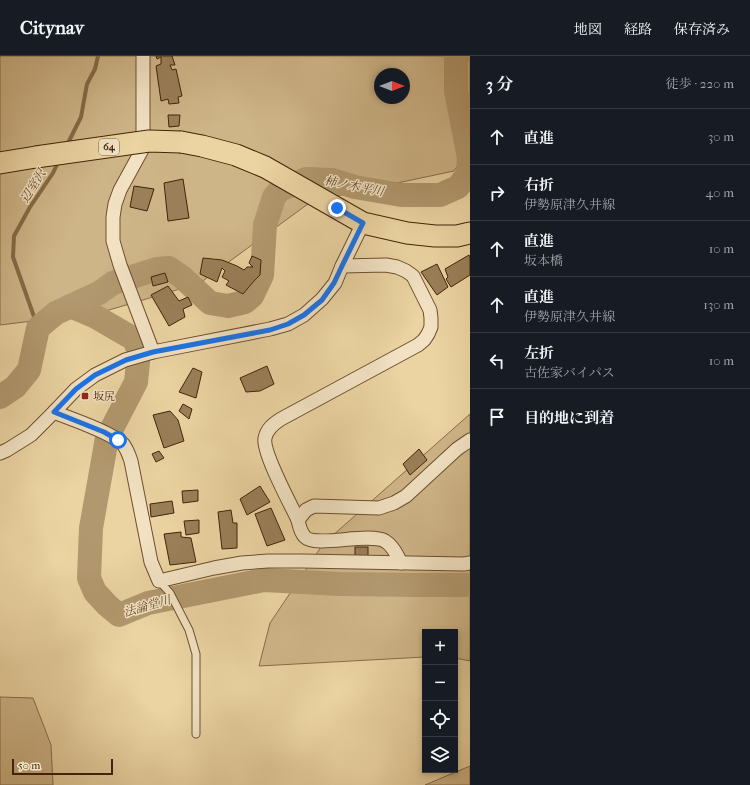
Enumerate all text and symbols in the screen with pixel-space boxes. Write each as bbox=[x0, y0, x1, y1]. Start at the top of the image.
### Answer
text: Citynav bbox=[20, 17, 84, 39]
text: 地図 bbox=[574, 21, 602, 38]
text: 経路 bbox=[624, 21, 652, 38]
text: 保存済み bbox=[674, 21, 730, 38]
north arrow bbox=[374, 68, 410, 104]
text: 3 分 bbox=[486, 74, 514, 94]
text: 徒歩 · 220 m bbox=[666, 76, 734, 91]
icon: ahead bbox=[486, 126, 508, 148]
text: 直進 bbox=[524, 129, 554, 147]
text: 30 m bbox=[708, 129, 734, 144]
road number: 64 bbox=[99, 139, 119, 155]
water label: 辺室沢 bbox=[18, 165, 50, 205]
water label: 柿ノ木平川 bbox=[323, 173, 387, 199]
text: 右折 bbox=[524, 176, 554, 194]
icon: right bbox=[486, 182, 508, 204]
text: 40 m bbox=[706, 185, 734, 200]
text: 伊勢原津久井線 bbox=[524, 197, 615, 212]
route end bbox=[328, 199, 346, 217]
text: 直進 bbox=[524, 232, 554, 250]
icon: ahead bbox=[486, 238, 508, 260]
text: 10 m bbox=[709, 241, 734, 256]
text: 坂本橋 bbox=[524, 253, 563, 268]
text: 直進 bbox=[524, 288, 554, 306]
icon: ahead bbox=[486, 294, 508, 316]
text: 130 m bbox=[703, 297, 734, 312]
text: 伊勢原津久井線 bbox=[524, 309, 615, 324]
text: 左折 bbox=[524, 344, 554, 362]
icon: left bbox=[486, 350, 508, 372]
text: 10 m bbox=[709, 353, 734, 368]
text: 古佐家バイパス bbox=[524, 365, 615, 380]
place label: 坂尻 bbox=[93, 390, 115, 403]
marker: 坂尻 bbox=[80, 391, 90, 401]
icon: arrive bbox=[486, 406, 508, 428]
text: 目的地に到着 bbox=[524, 409, 614, 427]
route start bbox=[109, 431, 127, 449]
water label: 法論堂川 bbox=[122, 592, 174, 619]
map controls bbox=[422, 629, 458, 773]
button: + bbox=[422, 629, 458, 665]
button: − bbox=[422, 665, 458, 701]
button: locate bbox=[422, 701, 458, 737]
button: layers bbox=[422, 737, 458, 773]
scale bar bbox=[12, 757, 113, 776]
text: 50 m bbox=[18, 759, 40, 772]

